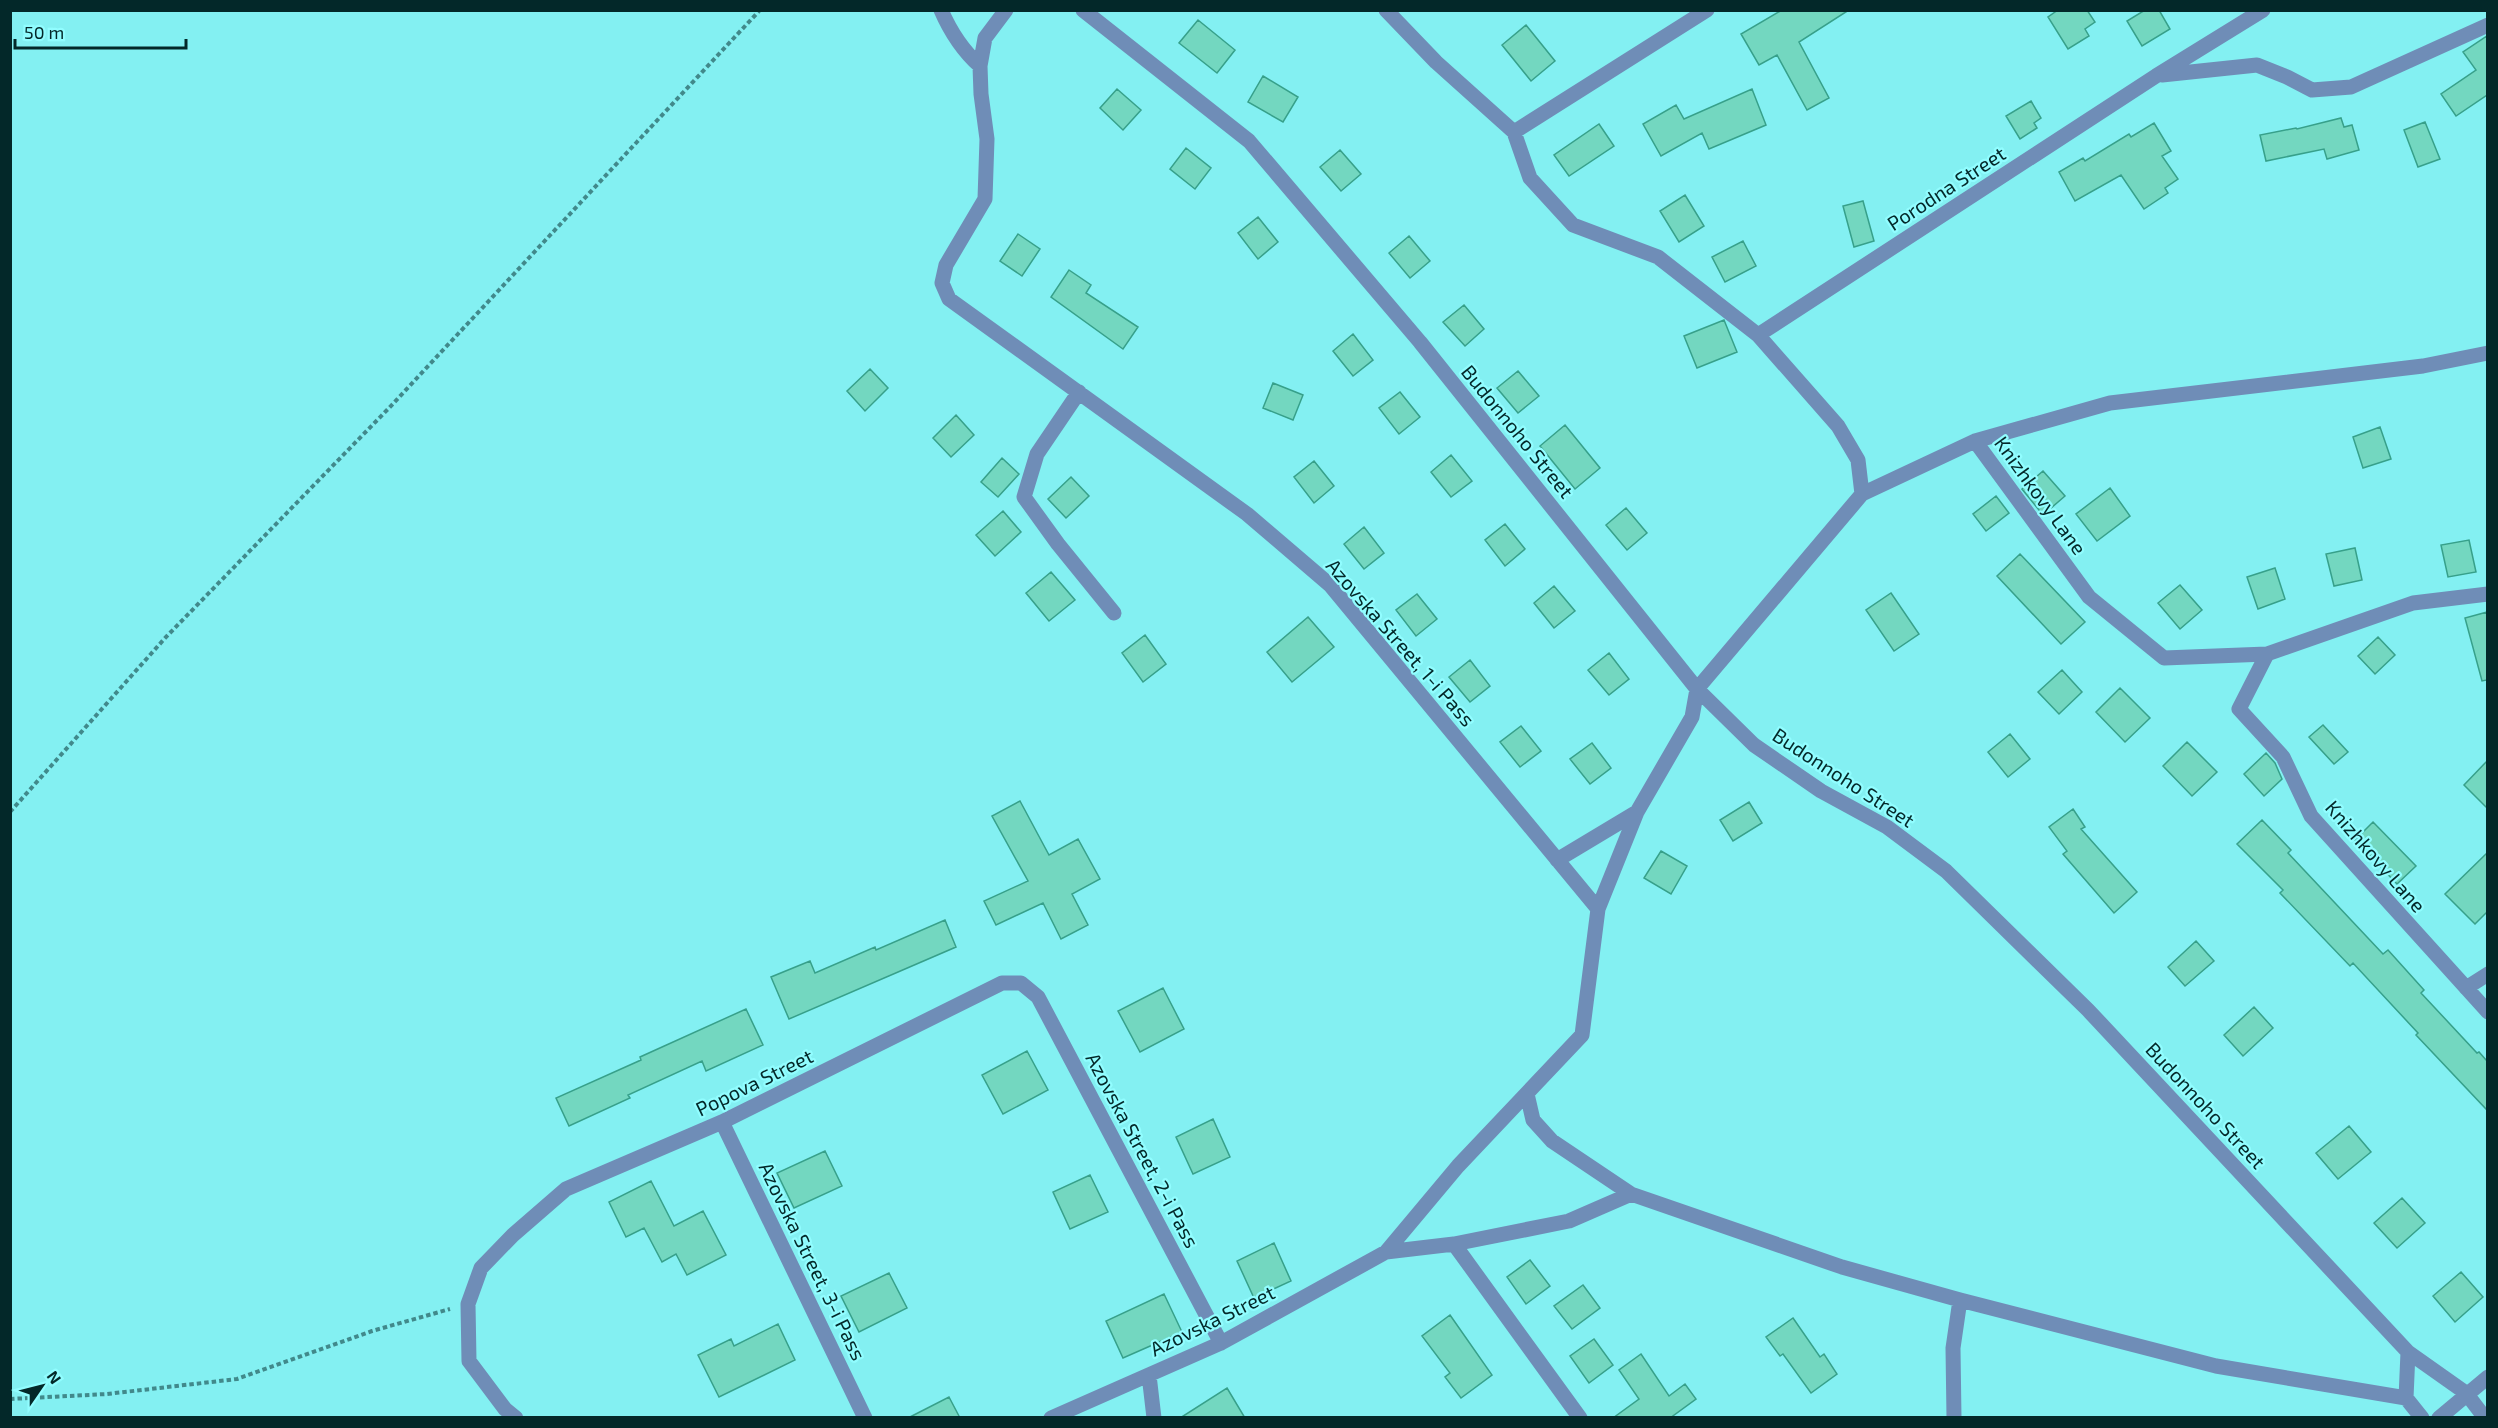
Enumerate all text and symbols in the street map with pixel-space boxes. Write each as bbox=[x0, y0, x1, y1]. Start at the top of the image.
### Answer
scale bar bbox=[15, 12, 186, 50]
text: 50 m bbox=[24, 21, 64, 43]
street label: Porodna Street bbox=[1882, 141, 2010, 235]
street label: Budonnoho Street bbox=[1457, 360, 1579, 503]
street label: Knizhkovy Lane bbox=[1990, 431, 2092, 559]
street label: Azovska Street, 1-i Pass bbox=[1322, 553, 1480, 731]
street label: Budonnoho Street bbox=[1769, 722, 1920, 832]
street label: Knizhkovy Lane bbox=[2321, 795, 2431, 917]
street label: Budonnoho Street bbox=[2141, 1037, 2271, 1174]
street label: Popova Street bbox=[691, 1043, 817, 1121]
street label: Azovska Street, 2-i Pass bbox=[1081, 1048, 1205, 1252]
street label: Azovska Street, 3-i Pass bbox=[755, 1158, 871, 1364]
street label: Azovska Street bbox=[1146, 1279, 1279, 1361]
north arrow bbox=[12, 1356, 72, 1416]
text: N bbox=[44, 1367, 66, 1387]

